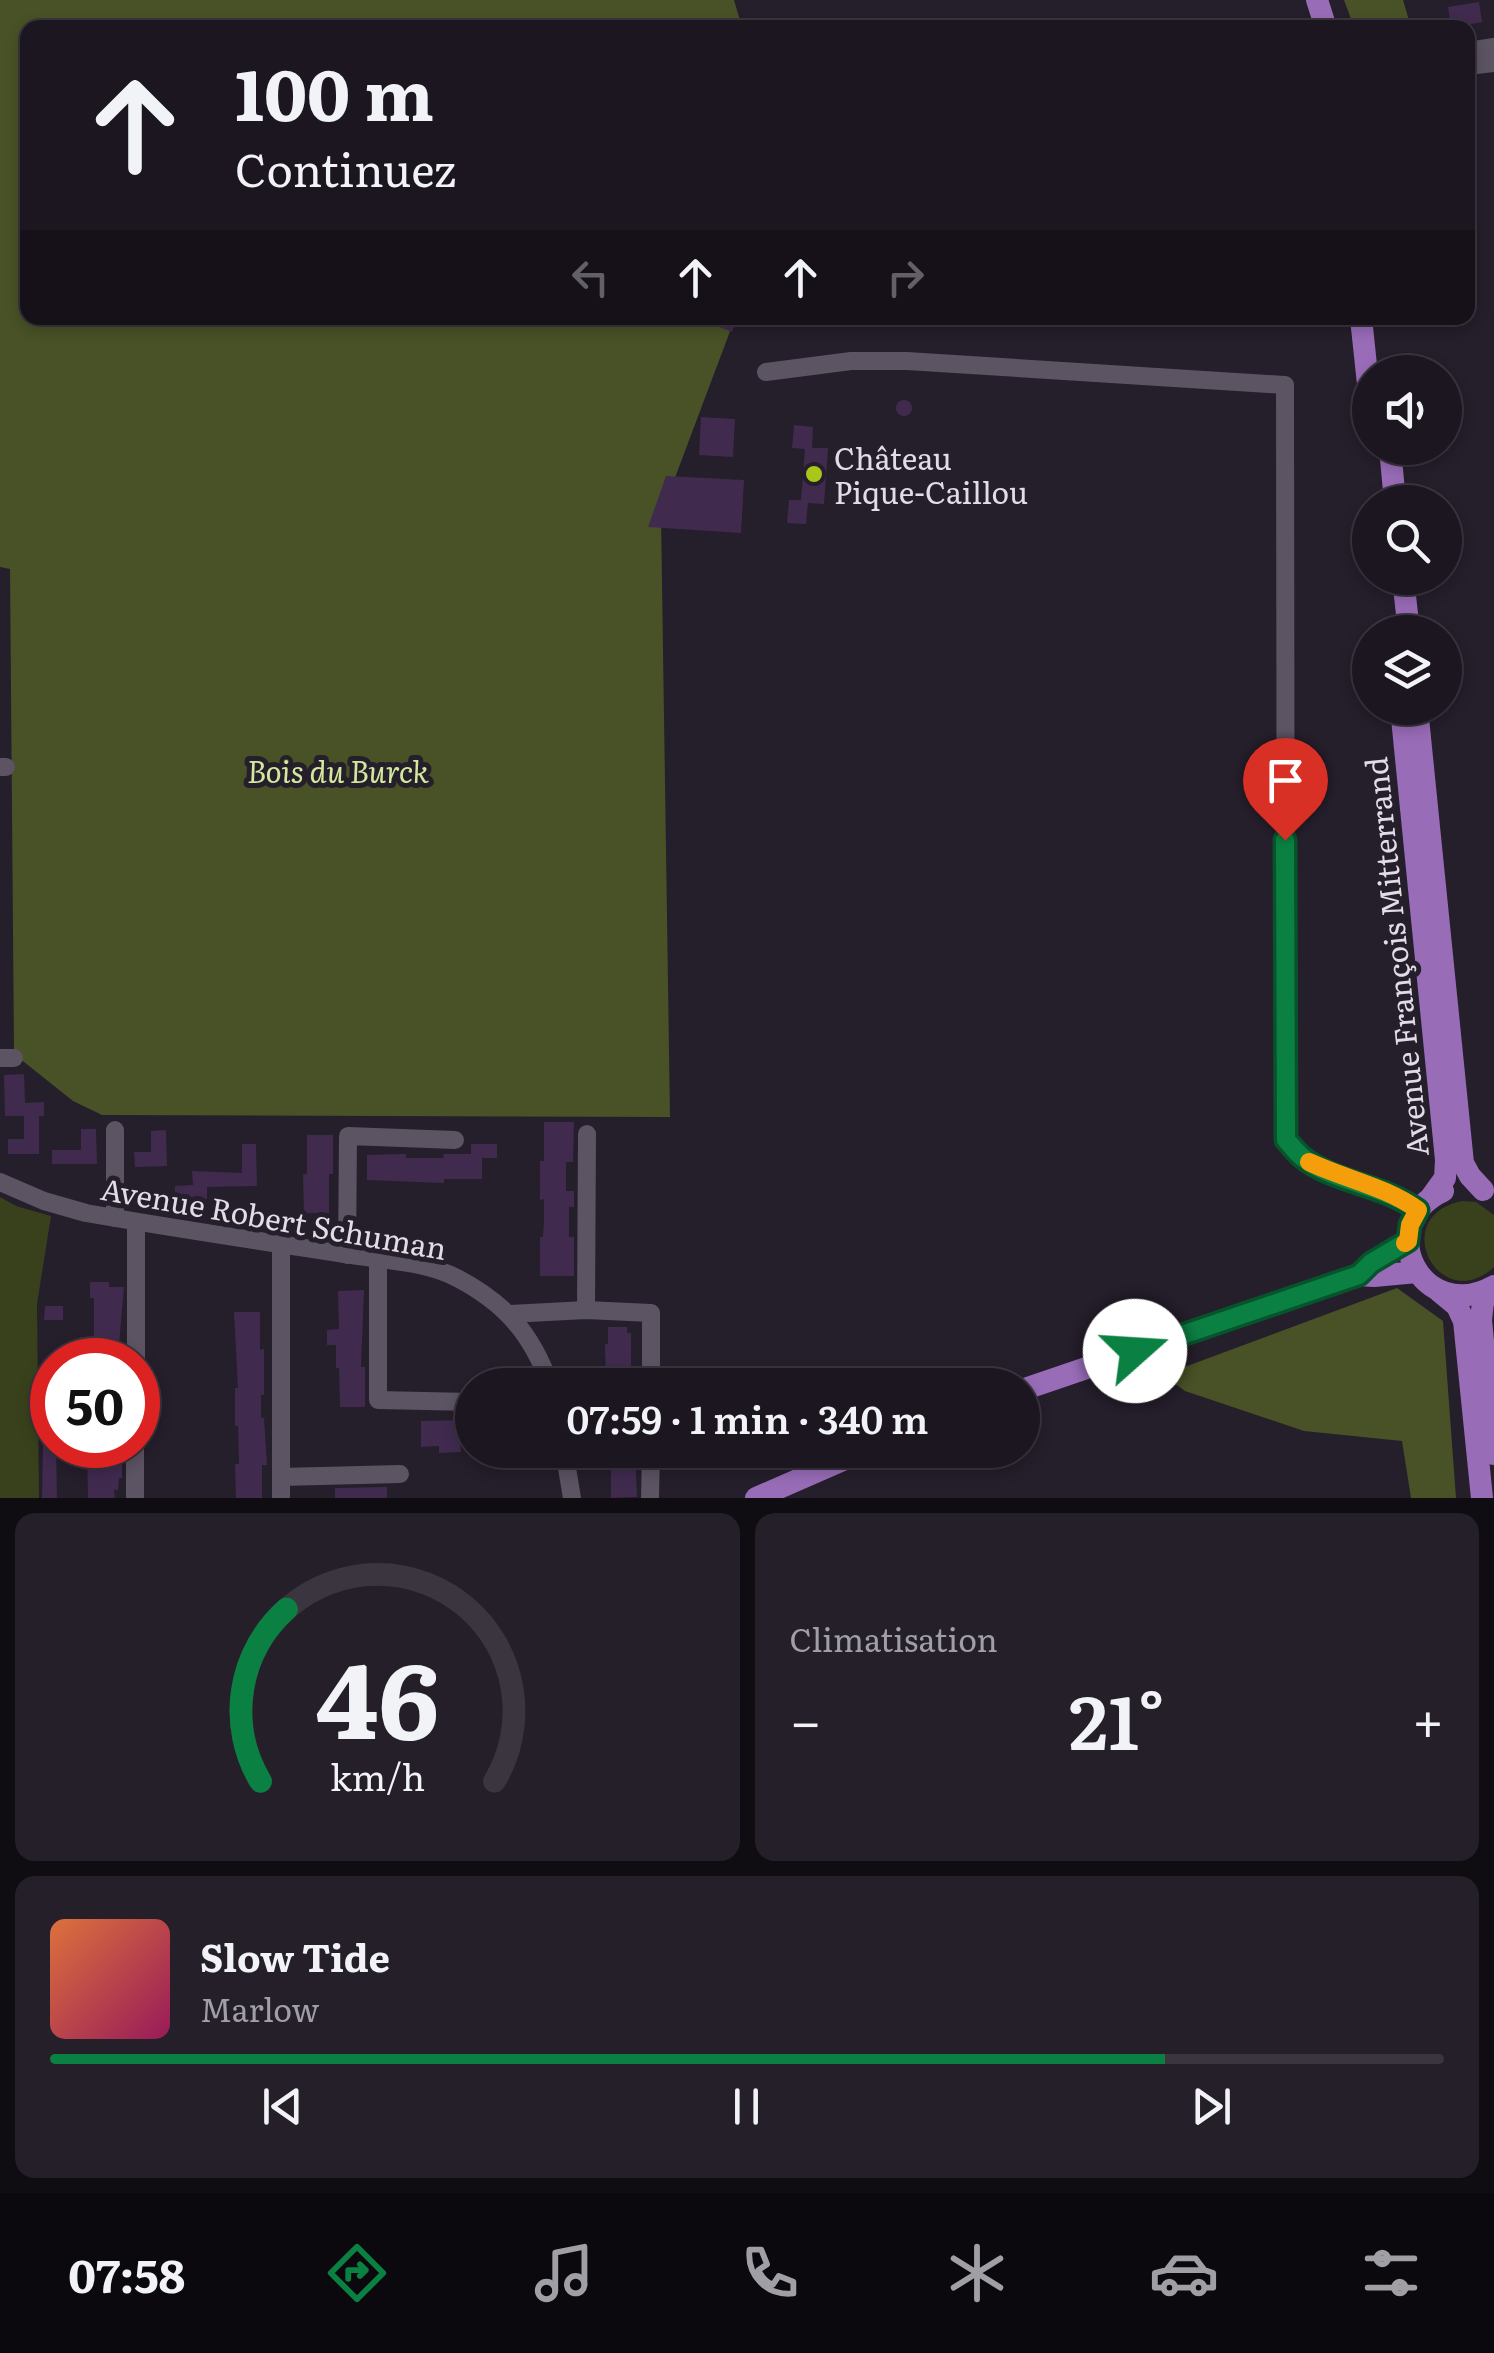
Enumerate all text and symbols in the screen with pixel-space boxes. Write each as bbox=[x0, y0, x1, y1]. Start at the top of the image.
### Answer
text: 100 m bbox=[235, 39, 434, 143]
icon: ahead bbox=[70, 60, 200, 190]
text: Continuez bbox=[235, 134, 456, 201]
icon: left bbox=[563, 250, 618, 305]
icon: ahead bbox=[668, 250, 723, 305]
icon: ahead bbox=[773, 250, 828, 305]
icon: right bbox=[878, 250, 933, 305]
map controls bbox=[1352, 355, 1462, 725]
button: sound bbox=[1352, 355, 1462, 465]
place label: Château Pique-Caillou bbox=[834, 435, 1028, 513]
marker: Château Pique-Caillou bbox=[803, 463, 825, 485]
button: search bbox=[1352, 485, 1462, 595]
button: layers bbox=[1352, 615, 1462, 725]
pin bbox=[1243, 738, 1328, 841]
park label: Bois du Burck bbox=[247, 748, 430, 792]
icon: arrive bbox=[1258, 753, 1313, 808]
street label: Avenue François Mitterrand bbox=[1352, 755, 1438, 1159]
street label: Avenue Robert Schuman bbox=[98, 1165, 450, 1269]
position arrow bbox=[1083, 1299, 1187, 1403]
speed limit sign: 50 bbox=[30, 1338, 160, 1468]
text: 07:59 · 1 min · 340 m bbox=[567, 1389, 928, 1446]
text: Climatisation bbox=[790, 1614, 998, 1662]
text: 46 bbox=[316, 1617, 439, 1771]
text: 21° bbox=[1069, 1662, 1165, 1773]
text: − bbox=[790, 1677, 822, 1759]
text: + bbox=[1412, 1677, 1444, 1759]
text: km/h bbox=[330, 1749, 425, 1802]
text: Slow Tide bbox=[200, 1927, 390, 1984]
text: Marlow bbox=[200, 1984, 319, 2032]
icon: previous bbox=[255, 2079, 310, 2134]
icon: pause bbox=[719, 2079, 774, 2134]
icon: next bbox=[1184, 2079, 1239, 2134]
icon: directions bbox=[322, 2238, 392, 2308]
icon: music bbox=[529, 2238, 599, 2308]
icon: phone bbox=[735, 2238, 805, 2308]
icon: climate bbox=[942, 2238, 1012, 2308]
icon: car bbox=[1149, 2238, 1219, 2308]
icon: filters bbox=[1356, 2238, 1426, 2308]
text: 07:58 bbox=[68, 2240, 185, 2307]

